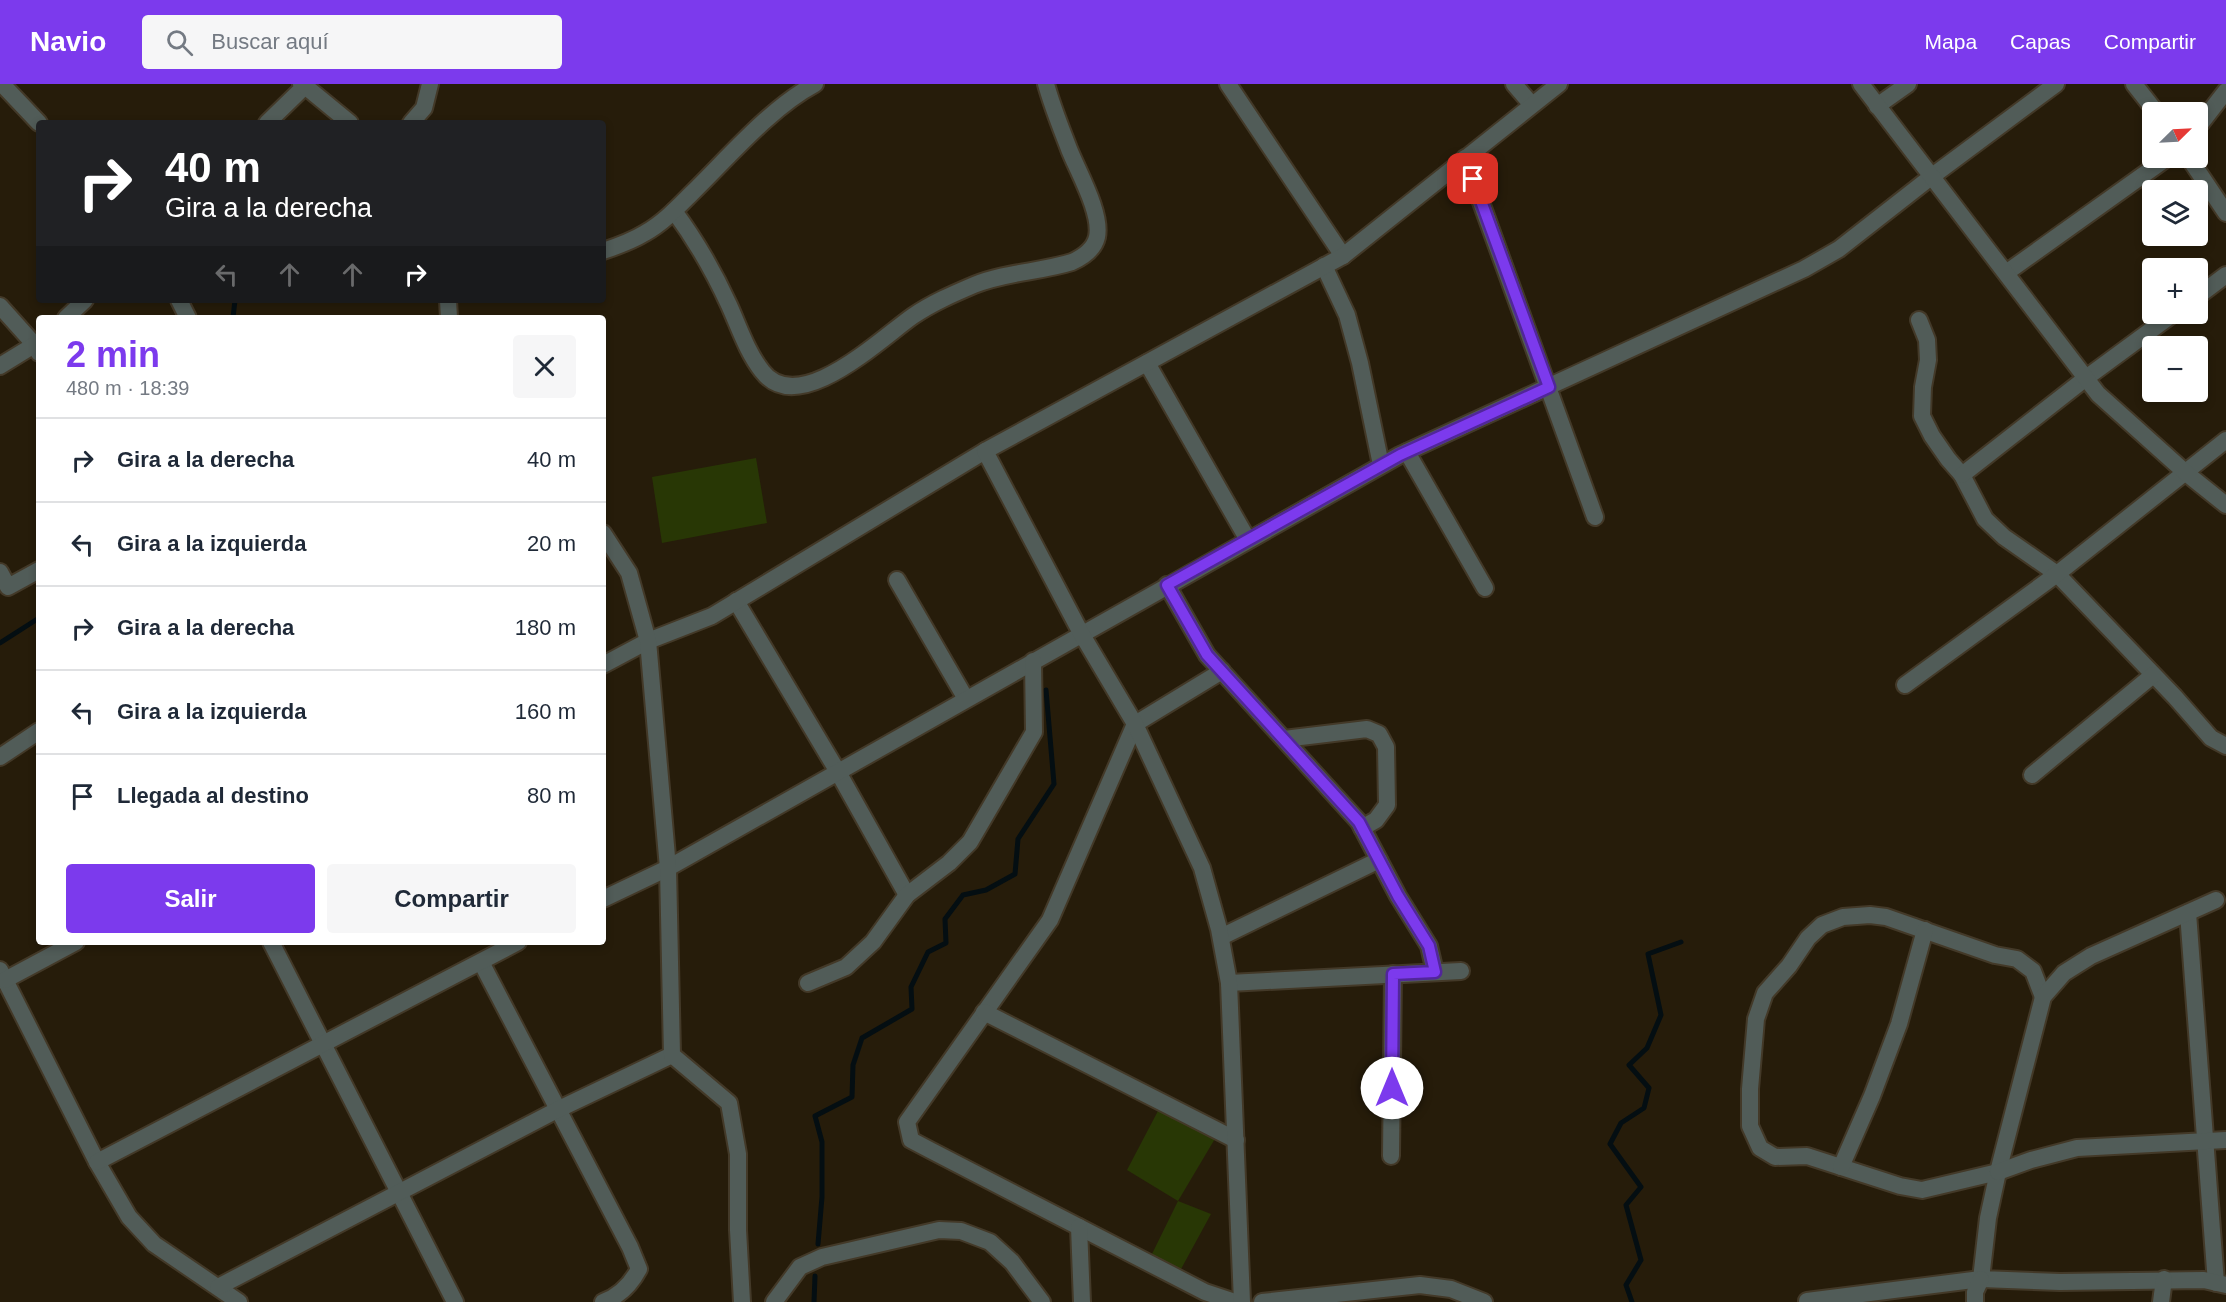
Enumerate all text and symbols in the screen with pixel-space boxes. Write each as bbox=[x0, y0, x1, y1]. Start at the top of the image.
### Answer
search box bbox=[142, 15, 562, 69]
text: Navio bbox=[30, 26, 106, 57]
icon: search bbox=[163, 26, 196, 59]
text: Buscar aquí bbox=[211, 29, 329, 54]
text: Mapa bbox=[1925, 30, 1977, 53]
text: Capas bbox=[2010, 30, 2071, 53]
text: Compartir bbox=[2104, 30, 2196, 53]
north arrow bbox=[2142, 102, 2208, 168]
map controls bbox=[2142, 102, 2208, 402]
icon: right bbox=[66, 144, 144, 222]
text: 40 m bbox=[165, 144, 261, 191]
pin bbox=[1447, 153, 1498, 204]
icon: arrive bbox=[1456, 162, 1489, 195]
button: layers bbox=[2142, 180, 2208, 246]
text: Gira a la derecha bbox=[165, 193, 372, 223]
icon: left bbox=[210, 258, 243, 291]
icon: ahead bbox=[273, 258, 306, 291]
icon: ahead bbox=[336, 258, 369, 291]
icon: right bbox=[399, 258, 432, 291]
button: + bbox=[2142, 258, 2208, 324]
text: 2 min bbox=[66, 334, 160, 375]
button: close bbox=[513, 335, 576, 398]
button: − bbox=[2142, 336, 2208, 402]
text: 480 m · 18:39 bbox=[66, 377, 189, 399]
icon: right bbox=[66, 444, 99, 477]
text: Gira a la derecha bbox=[117, 447, 294, 472]
text: 40 m bbox=[527, 447, 576, 472]
icon: left bbox=[66, 528, 99, 561]
text: Gira a la izquierda bbox=[117, 531, 307, 556]
text: 20 m bbox=[527, 531, 576, 556]
icon: right bbox=[66, 612, 99, 645]
text: Gira a la derecha bbox=[117, 615, 294, 640]
text: 180 m bbox=[515, 615, 576, 640]
icon: left bbox=[66, 696, 99, 729]
text: Gira a la izquierda bbox=[117, 699, 307, 724]
text: 160 m bbox=[515, 699, 576, 724]
icon: arrive bbox=[66, 780, 99, 813]
text: Llegada al destino bbox=[117, 783, 309, 808]
text: 80 m bbox=[527, 783, 576, 808]
button: Salir bbox=[66, 864, 315, 933]
button: Compartir bbox=[327, 864, 576, 933]
position arrow bbox=[1360, 1056, 1424, 1120]

